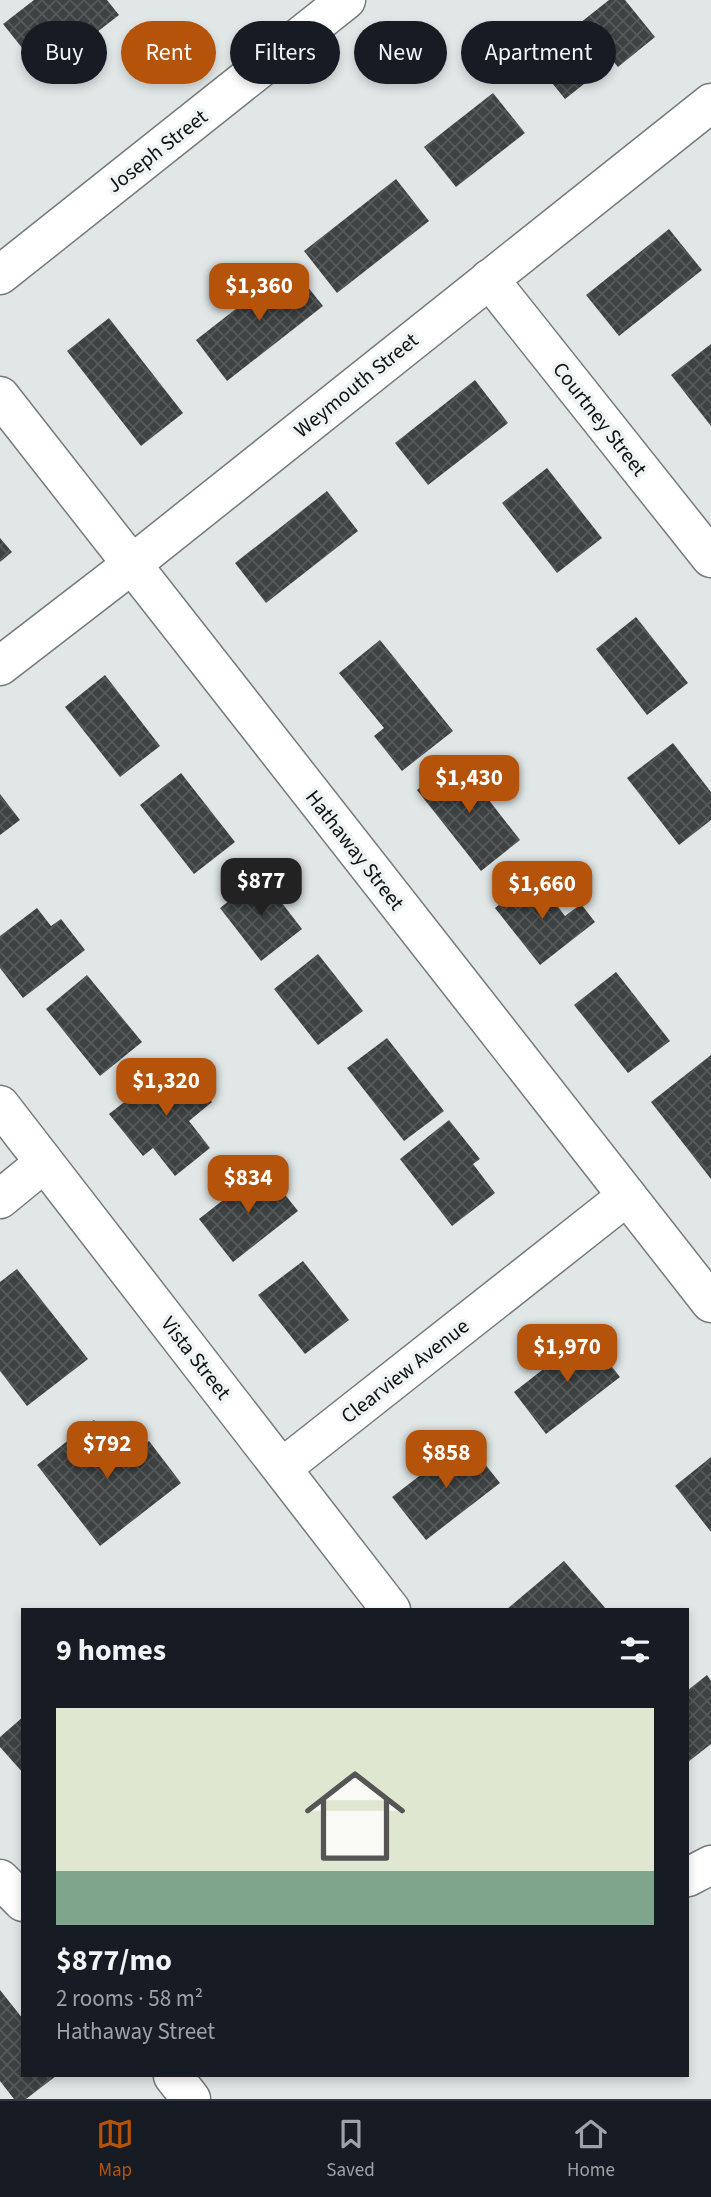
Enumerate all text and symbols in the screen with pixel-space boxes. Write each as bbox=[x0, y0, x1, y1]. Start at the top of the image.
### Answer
chip: Buy bbox=[21, 21, 107, 84]
chip: Rent bbox=[121, 21, 216, 84]
chip: Filters bbox=[230, 21, 340, 84]
chip: New bbox=[354, 21, 447, 84]
chip: Apartment bbox=[461, 21, 616, 84]
street label: Joseph Street bbox=[100, 102, 214, 200]
pin: $1,360 bbox=[202, 264, 316, 323]
text: $1,360 bbox=[225, 269, 293, 302]
street label: Weymouth Street bbox=[287, 325, 425, 445]
street label: Courtney Street bbox=[546, 355, 654, 483]
pin: $1,430 bbox=[412, 756, 526, 815]
text: $1,430 bbox=[435, 761, 503, 794]
street label: Hathaway Street bbox=[298, 784, 412, 916]
pin: $877 bbox=[220, 858, 302, 918]
pin: $1,660 bbox=[485, 862, 599, 921]
text: $877 bbox=[237, 864, 285, 897]
text: $1,660 bbox=[508, 867, 576, 900]
pin: $1,320 bbox=[109, 1058, 223, 1118]
text: $1,320 bbox=[132, 1064, 200, 1097]
pin: $834 bbox=[207, 1156, 289, 1215]
text: $834 bbox=[224, 1161, 272, 1194]
street label: Vista Street bbox=[154, 1310, 238, 1406]
street label: Clearview Avenue bbox=[335, 1311, 475, 1431]
pin: $1,970 bbox=[510, 1324, 624, 1384]
text: $1,970 bbox=[533, 1330, 601, 1363]
pin: $792 bbox=[66, 1422, 148, 1481]
text: $792 bbox=[83, 1427, 131, 1460]
pin: $858 bbox=[405, 1430, 487, 1490]
text: $858 bbox=[422, 1436, 470, 1469]
text: 9 homes bbox=[56, 1629, 166, 1672]
icon: filters bbox=[616, 1631, 654, 1669]
icon: home bbox=[292, 1753, 418, 1879]
text: $877/mo bbox=[56, 1939, 172, 1982]
text: 2 rooms · 58 m² bbox=[56, 1982, 203, 2015]
text: Hathaway Street bbox=[56, 2015, 215, 2048]
tab: Map bbox=[96, 2115, 134, 2184]
tab: Saved bbox=[326, 2115, 375, 2184]
tab: Home bbox=[567, 2115, 615, 2184]

